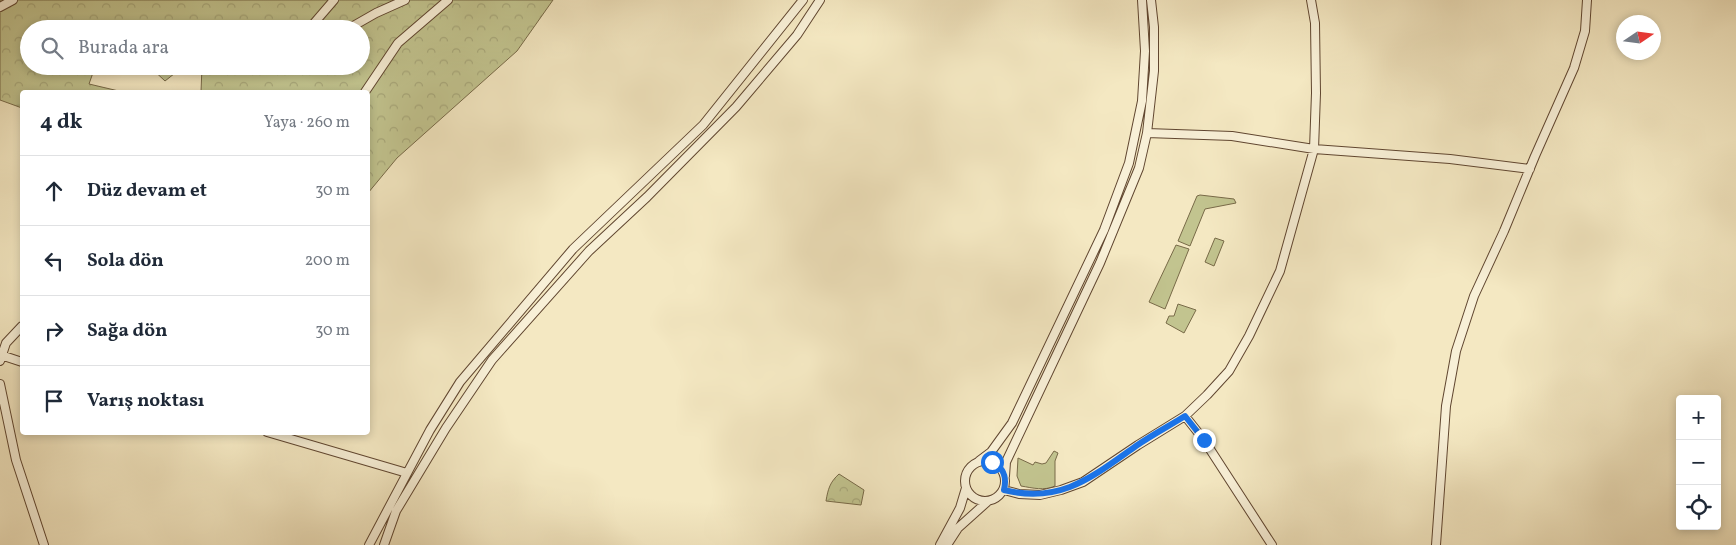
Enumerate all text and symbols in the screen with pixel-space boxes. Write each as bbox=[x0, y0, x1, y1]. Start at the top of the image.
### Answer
north arrow bbox=[1616, 15, 1661, 60]
search box bbox=[20, 20, 370, 75]
icon: search bbox=[38, 34, 66, 62]
text: Burada ara bbox=[78, 35, 169, 61]
text: 4 dk bbox=[40, 108, 82, 137]
text: Yaya · 260 m bbox=[264, 112, 350, 134]
icon: ahead bbox=[40, 177, 68, 205]
text: Düz devam et bbox=[87, 178, 207, 204]
text: 30 m bbox=[315, 180, 350, 202]
icon: left bbox=[40, 247, 68, 275]
text: Sola dön bbox=[87, 248, 164, 274]
text: 200 m bbox=[305, 250, 350, 272]
icon: right bbox=[40, 317, 68, 345]
text: Sağa dön bbox=[87, 318, 167, 344]
text: 30 m bbox=[315, 320, 350, 342]
icon: arrive bbox=[40, 387, 68, 415]
text: Varış noktası bbox=[87, 388, 204, 414]
map controls bbox=[1676, 395, 1721, 530]
button: + bbox=[1676, 395, 1721, 440]
route end bbox=[1193, 429, 1216, 452]
button: − bbox=[1676, 440, 1721, 485]
route start bbox=[981, 451, 1004, 474]
button: locate bbox=[1676, 485, 1721, 530]

